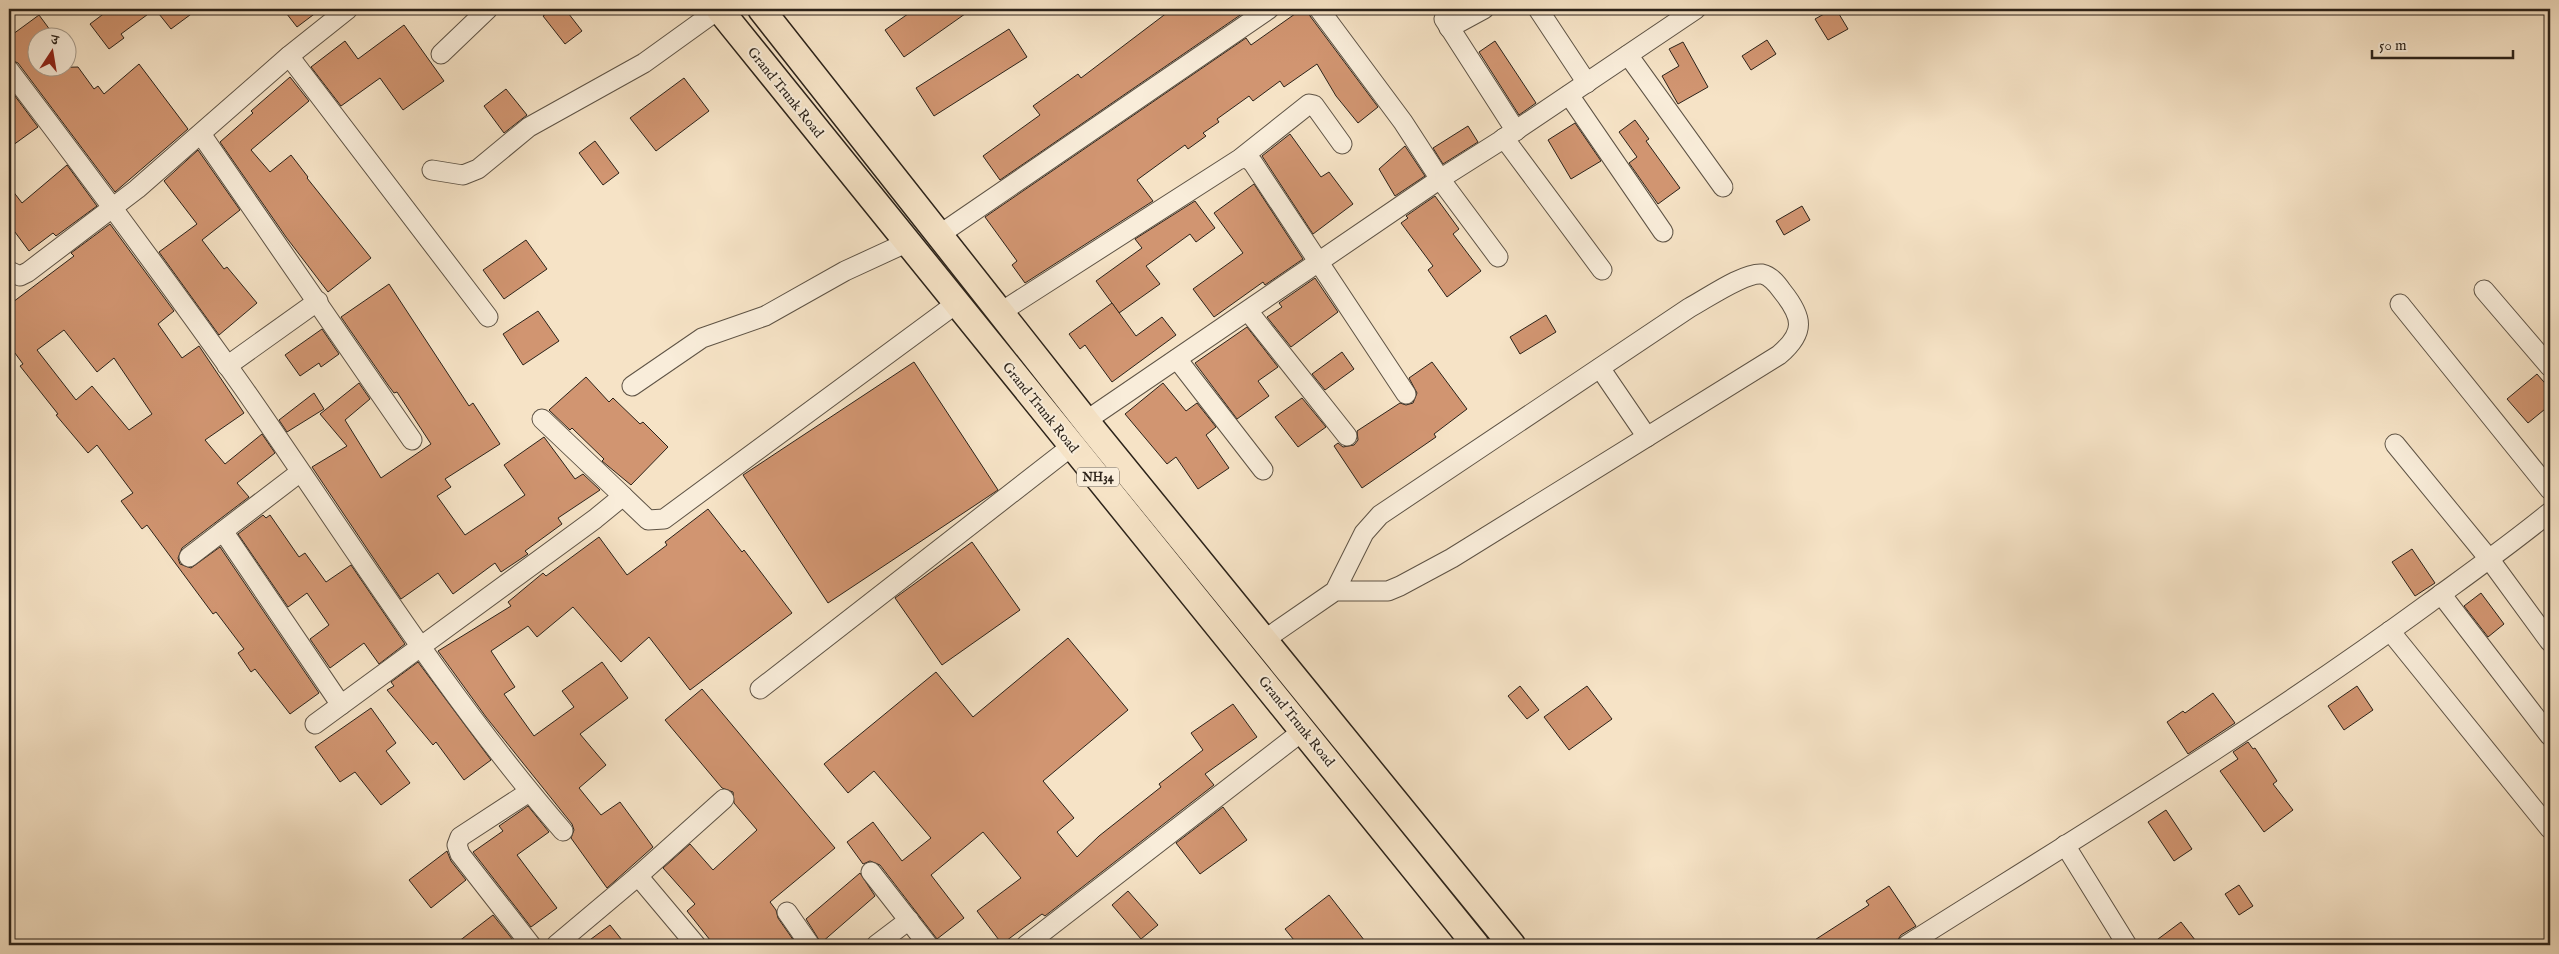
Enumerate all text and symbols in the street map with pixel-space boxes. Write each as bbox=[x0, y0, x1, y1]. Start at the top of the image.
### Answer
north arrow bbox=[28, 28, 78, 78]
scale bar bbox=[2372, 28, 2513, 60]
text: उ bbox=[48, 31, 61, 50]
text: 50 m bbox=[2379, 36, 2407, 55]
street label: Grand Trunk Road bbox=[743, 44, 828, 142]
street label: Grand Trunk Road bbox=[998, 359, 1083, 457]
road number: NH34 bbox=[1077, 468, 1119, 487]
street label: Grand Trunk Road bbox=[1254, 673, 1339, 771]

